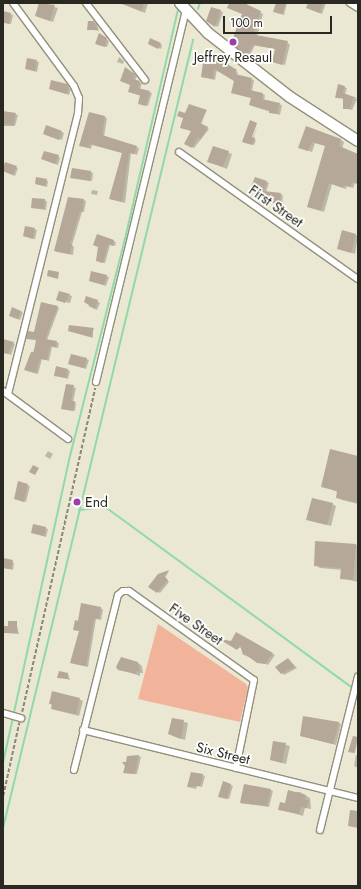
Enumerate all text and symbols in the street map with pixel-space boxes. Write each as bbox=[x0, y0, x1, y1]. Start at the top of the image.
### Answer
scale bar bbox=[225, 8, 334, 34]
text: 100 m bbox=[230, 14, 263, 32]
marker: Jeffrey Resaul bbox=[228, 37, 238, 47]
place label: Jeffrey Resaul bbox=[194, 49, 272, 65]
street label: First Street bbox=[246, 181, 306, 231]
place label: End bbox=[85, 494, 108, 510]
marker: End bbox=[72, 497, 82, 507]
street label: Five Street bbox=[166, 600, 226, 648]
street label: Six Street bbox=[194, 738, 252, 768]

